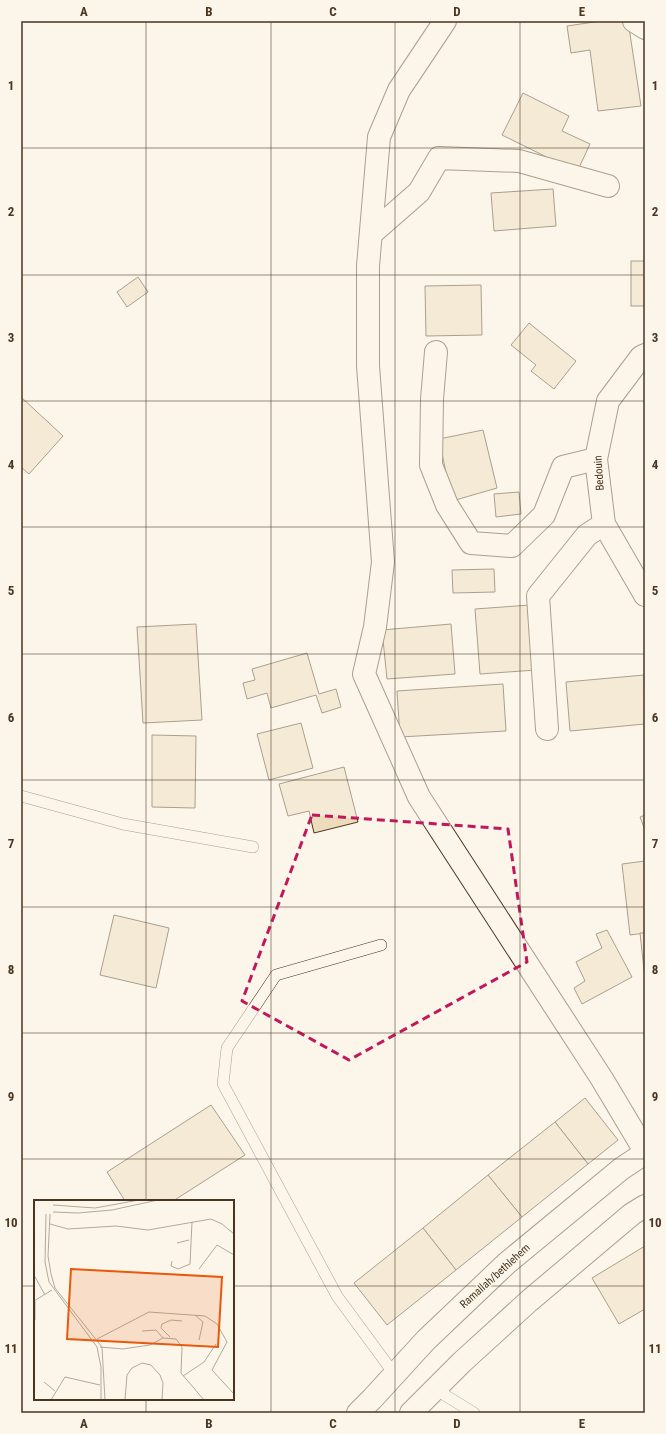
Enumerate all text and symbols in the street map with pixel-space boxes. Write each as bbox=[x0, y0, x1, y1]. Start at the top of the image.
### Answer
text: A bbox=[80, 4, 88, 19]
text: B bbox=[205, 4, 213, 19]
text: C bbox=[329, 4, 337, 19]
text: D bbox=[453, 4, 461, 19]
text: E bbox=[579, 4, 586, 19]
text: 1 bbox=[8, 78, 14, 93]
text: 1 bbox=[652, 78, 658, 93]
text: 2 bbox=[8, 204, 15, 219]
text: 2 bbox=[652, 204, 659, 219]
text: 3 bbox=[8, 330, 14, 345]
text: 3 bbox=[652, 330, 658, 345]
street label: Bedouin bbox=[591, 455, 607, 491]
text: 4 bbox=[8, 457, 15, 472]
text: 4 bbox=[652, 457, 659, 472]
text: 5 bbox=[8, 583, 15, 598]
text: 5 bbox=[652, 583, 659, 598]
text: 6 bbox=[8, 710, 15, 725]
text: 6 bbox=[652, 710, 659, 725]
text: 7 bbox=[8, 836, 15, 851]
text: 7 bbox=[652, 836, 659, 851]
text: 8 bbox=[8, 962, 14, 977]
text: 8 bbox=[652, 962, 658, 977]
text: 9 bbox=[8, 1089, 14, 1104]
text: 9 bbox=[652, 1089, 658, 1104]
inset map bbox=[34, 1200, 234, 1400]
text: 10 bbox=[4, 1215, 18, 1230]
text: 10 bbox=[648, 1215, 662, 1230]
street label: Ramallah/bethlehem bbox=[457, 1241, 533, 1311]
text: 11 bbox=[4, 1341, 18, 1356]
text: 11 bbox=[648, 1341, 662, 1356]
text: A bbox=[80, 1416, 88, 1431]
text: B bbox=[205, 1416, 213, 1431]
text: C bbox=[329, 1416, 337, 1431]
text: D bbox=[453, 1416, 461, 1431]
text: E bbox=[579, 1416, 586, 1431]

